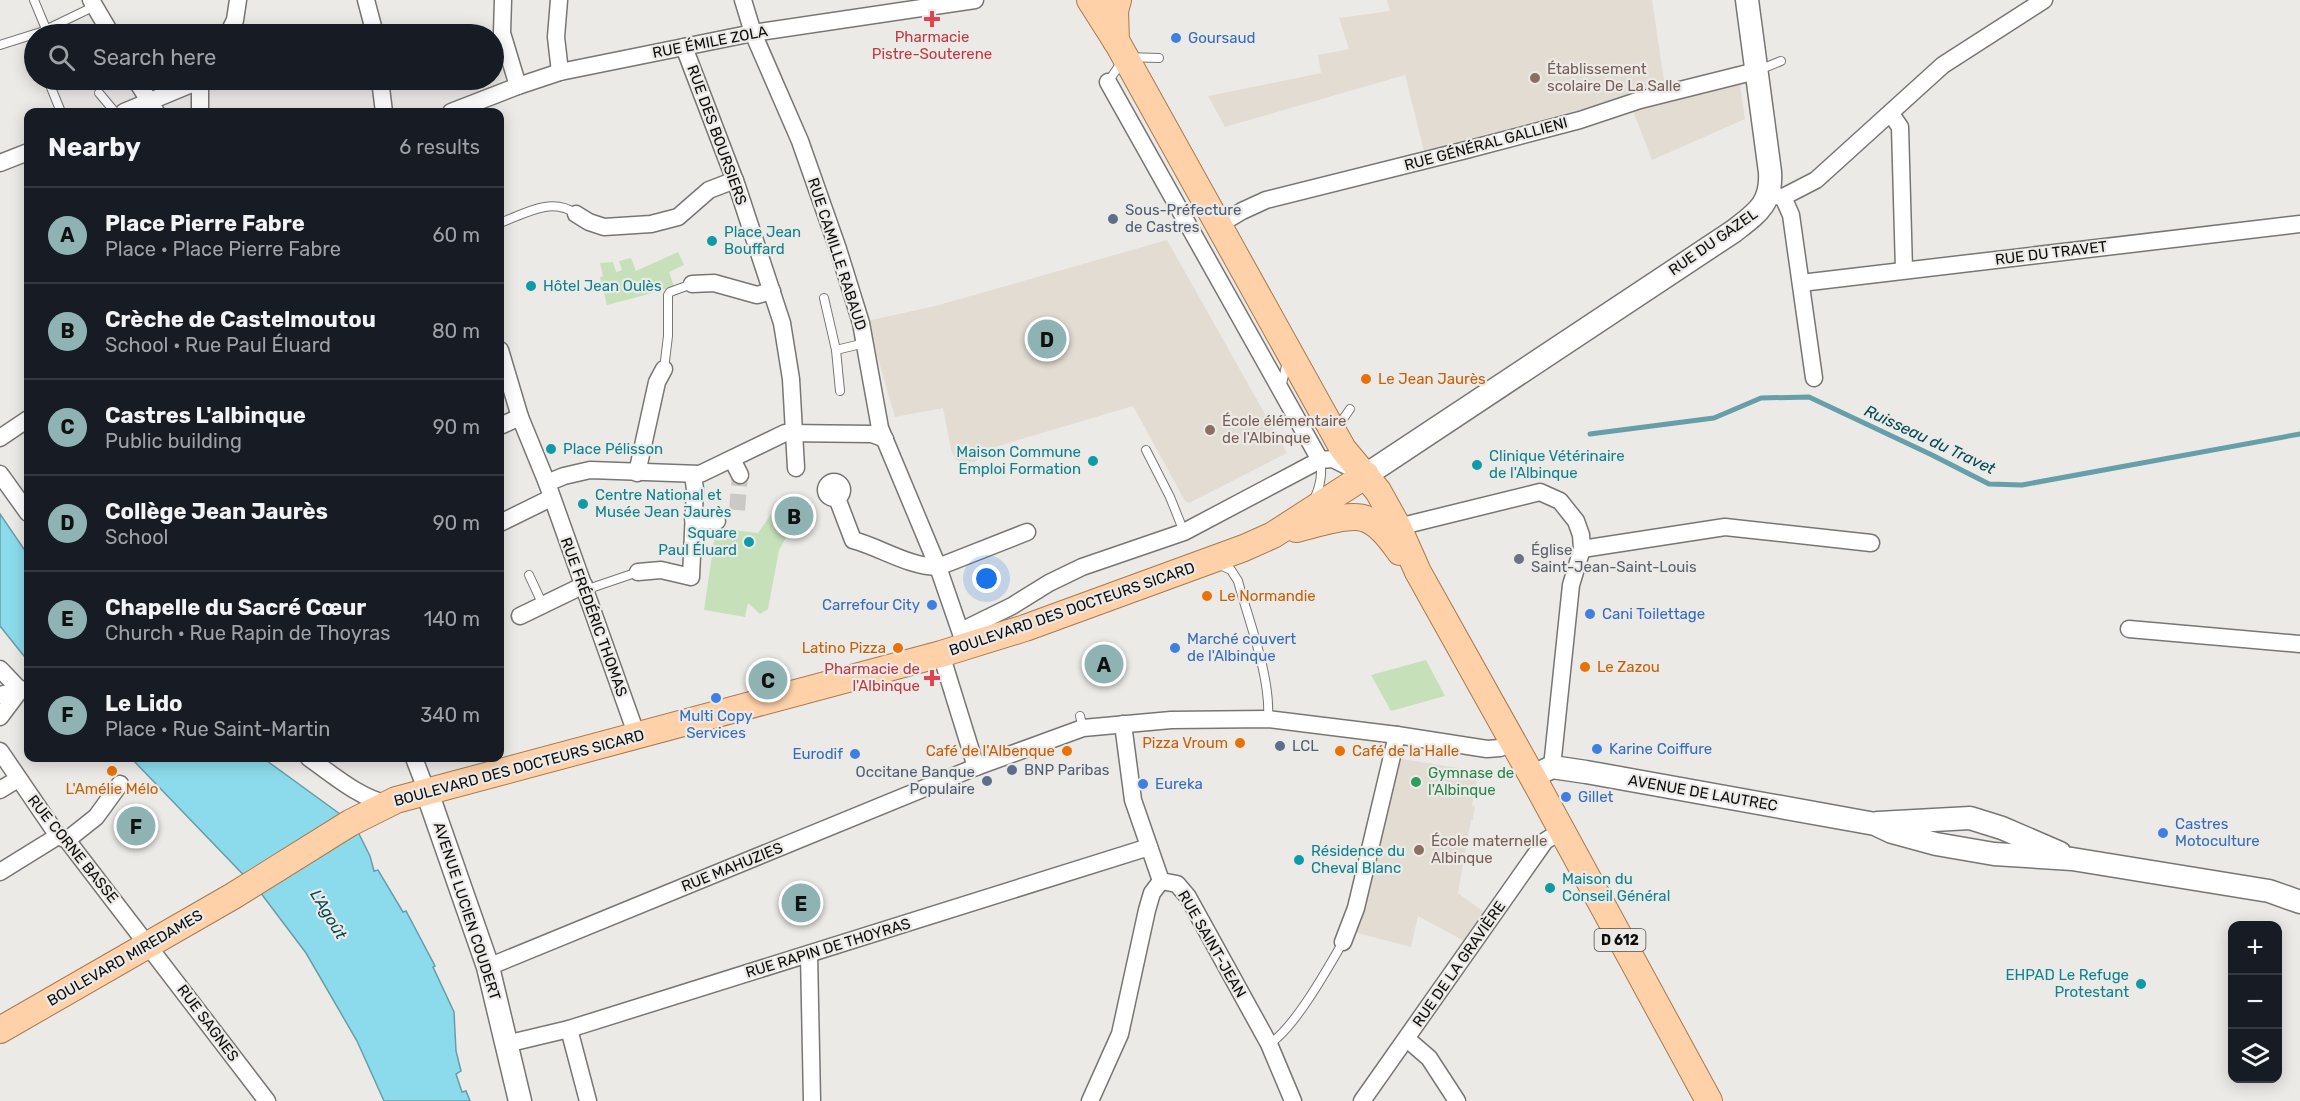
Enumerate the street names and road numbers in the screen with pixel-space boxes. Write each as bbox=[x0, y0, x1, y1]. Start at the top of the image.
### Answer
street label: RUE ÉMILE ZOLA bbox=[651, 22, 769, 62]
street label: RUE DES BOURSIERS bbox=[683, 63, 751, 207]
street label: RUE GÉNÉRAL GALLIENI bbox=[1402, 114, 1570, 174]
street label: RUE CAMILLE RABAUD bbox=[804, 176, 870, 332]
street label: RUE DU GAZEL bbox=[1665, 204, 1761, 279]
street label: RUE DU TRAVET bbox=[1994, 237, 2108, 269]
street label: RUE FRÉDÉRIC THOMAS bbox=[557, 535, 631, 699]
street label: BOULEVARD DES DOCTEURS SICARD bbox=[947, 558, 1197, 660]
street label: BOULEVARD DES DOCTEURS SICARD bbox=[392, 726, 646, 810]
street label: AVENUE DE LAUTREC bbox=[1627, 771, 1779, 815]
street label: RUE CORNE BASSE bbox=[24, 791, 122, 907]
street label: AVENUE LUCIEN COUDERT bbox=[430, 820, 504, 1003]
street label: RUE MAHUZIES bbox=[679, 838, 785, 896]
street label: RUE SAINT-JEAN bbox=[1174, 887, 1250, 1001]
street label: RUE DE LA GRAVIÈRE bbox=[1409, 898, 1509, 1030]
street label: BOULEVARD MIREDAMES bbox=[44, 906, 206, 1010]
street label: RUE RAPIN DE THOYRAS bbox=[743, 914, 913, 982]
road number: D 612 bbox=[1594, 929, 1646, 951]
street label: RUE SAGNES bbox=[173, 981, 243, 1065]

